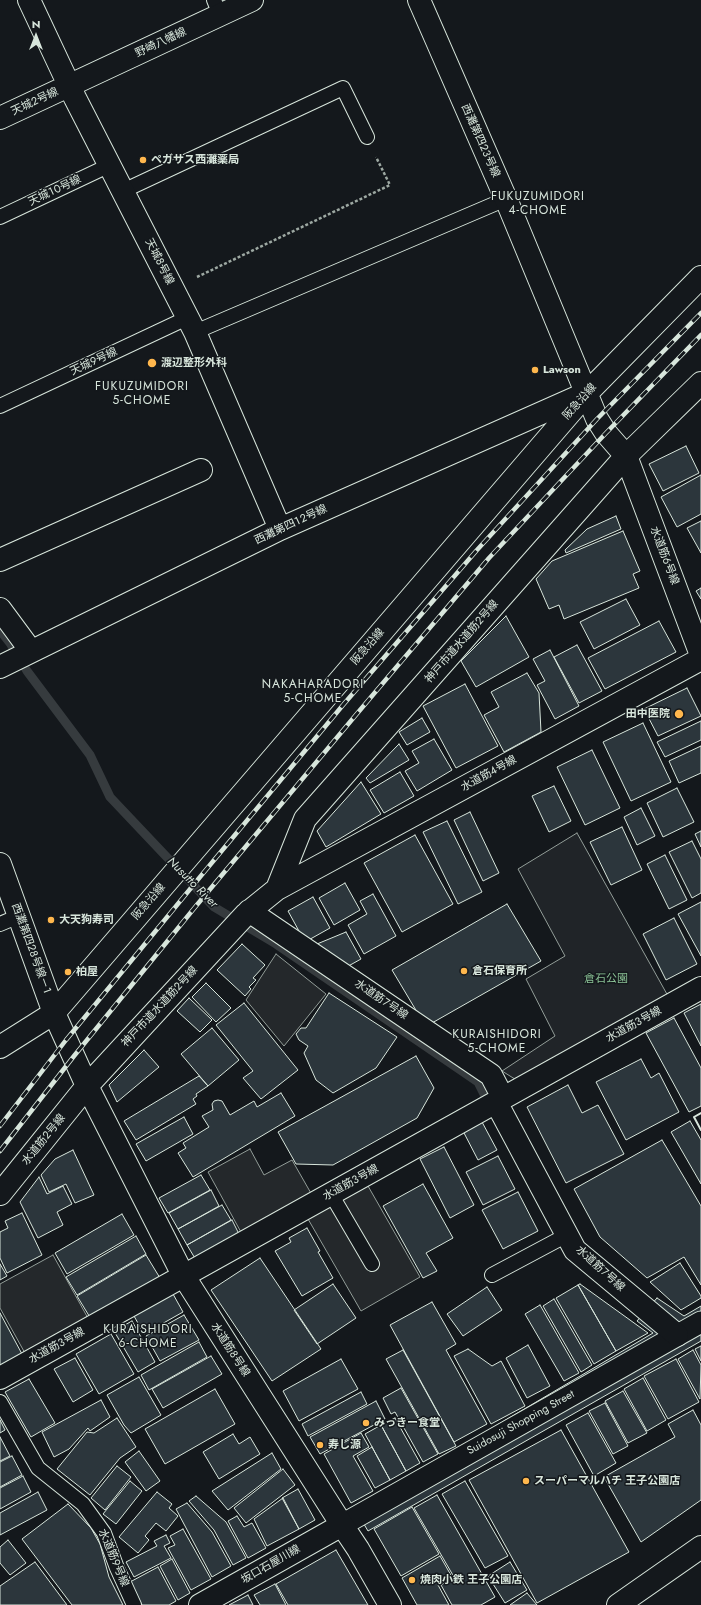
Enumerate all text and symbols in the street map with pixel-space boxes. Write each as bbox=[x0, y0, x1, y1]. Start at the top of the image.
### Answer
north arrow bbox=[16, 16, 56, 56]
text: N bbox=[32, 16, 40, 32]
street label: 野崎八幡線 bbox=[133, 25, 189, 61]
street label: 天城２号線 bbox=[9, 85, 61, 119]
street label: 西灘第四２３号線 bbox=[458, 102, 502, 180]
place label: ペガサス西灘薬局 bbox=[151, 153, 239, 167]
marker: ペガサス西灘薬局 bbox=[138, 155, 148, 165]
street label: 天城１０号線 bbox=[26, 173, 84, 209]
district label: FUKUZUMIDORI 4-CHOME bbox=[491, 190, 585, 218]
street label: 天城８号線 bbox=[142, 237, 176, 287]
street label: 天城９号線 bbox=[68, 345, 120, 379]
place label: 渡辺整形外科 bbox=[161, 356, 227, 370]
marker: 渡辺整形外科 bbox=[146, 357, 158, 369]
place label: Lawson bbox=[543, 363, 581, 377]
marker: Lawson bbox=[530, 365, 540, 375]
district label: FUKUZUMIDORI 5-CHOME bbox=[95, 380, 189, 408]
street label: 阪急沿線 bbox=[560, 381, 600, 423]
street label: 西灘第四１２号線 bbox=[253, 502, 329, 548]
street label: 水道筋６号線 bbox=[647, 525, 681, 587]
street label: 神戸市道水道筋2号線 bbox=[422, 598, 502, 686]
street label: 阪急沿線 bbox=[349, 626, 387, 668]
district label: NAKAHARADORI 5-CHOME bbox=[262, 678, 364, 706]
place label: 田中医院 bbox=[626, 707, 670, 721]
marker: 田中医院 bbox=[673, 708, 685, 720]
street label: 水道筋４号線 bbox=[459, 753, 519, 795]
water label: Nusutto River bbox=[164, 855, 220, 911]
street label: 阪急沿線 bbox=[130, 881, 168, 923]
street label: 西灘第四２８号線－１ bbox=[8, 902, 54, 996]
place label: 大天狗寿司 bbox=[59, 913, 114, 927]
marker: 大天狗寿司 bbox=[46, 915, 56, 925]
street label: 神戸市道水道筋2号線 bbox=[119, 964, 201, 1050]
place label: 倉石保育所 bbox=[472, 964, 527, 978]
place label: 柏屋 bbox=[76, 965, 98, 979]
marker: 倉石保育所 bbox=[459, 966, 469, 976]
marker: 柏屋 bbox=[63, 967, 73, 977]
park label: 倉石公園 bbox=[584, 972, 628, 986]
street label: 水道筋７号線 bbox=[352, 977, 410, 1023]
street label: 水道筋３号線 bbox=[604, 1004, 664, 1046]
district label: KURAISHIDORI 5-CHOME bbox=[452, 1028, 542, 1056]
street label: 水道筋２号線 bbox=[20, 1112, 68, 1168]
street label: 水道筋３号線 bbox=[321, 1162, 381, 1204]
street label: 水道筋７号線 bbox=[573, 1244, 627, 1294]
street label: 水道筋８号線 bbox=[208, 1321, 252, 1379]
district label: KURAISHIDORI 6-CHOME bbox=[103, 1323, 193, 1351]
street label: 水道筋３号線 bbox=[27, 1325, 87, 1367]
street label: Suidosuji Shopping Street bbox=[465, 1388, 577, 1458]
place label: みっきー食堂 bbox=[374, 1416, 440, 1430]
marker: みっきー食堂 bbox=[361, 1418, 371, 1428]
place label: 寿し源 bbox=[328, 1438, 361, 1452]
marker: 寿し源 bbox=[315, 1440, 325, 1450]
place label: スーパーマルハチ 王子公園店 bbox=[534, 1474, 680, 1488]
marker: スーパーマルハチ 王子公園店 bbox=[521, 1476, 531, 1486]
street label: 水道筋９号線 bbox=[95, 1527, 131, 1589]
street label: 坂口石屋川線 bbox=[239, 1543, 303, 1587]
place label: 焼肉小鉄 王子公園店 bbox=[420, 1573, 522, 1587]
marker: 焼肉小鉄 王子公園店 bbox=[407, 1575, 417, 1585]

